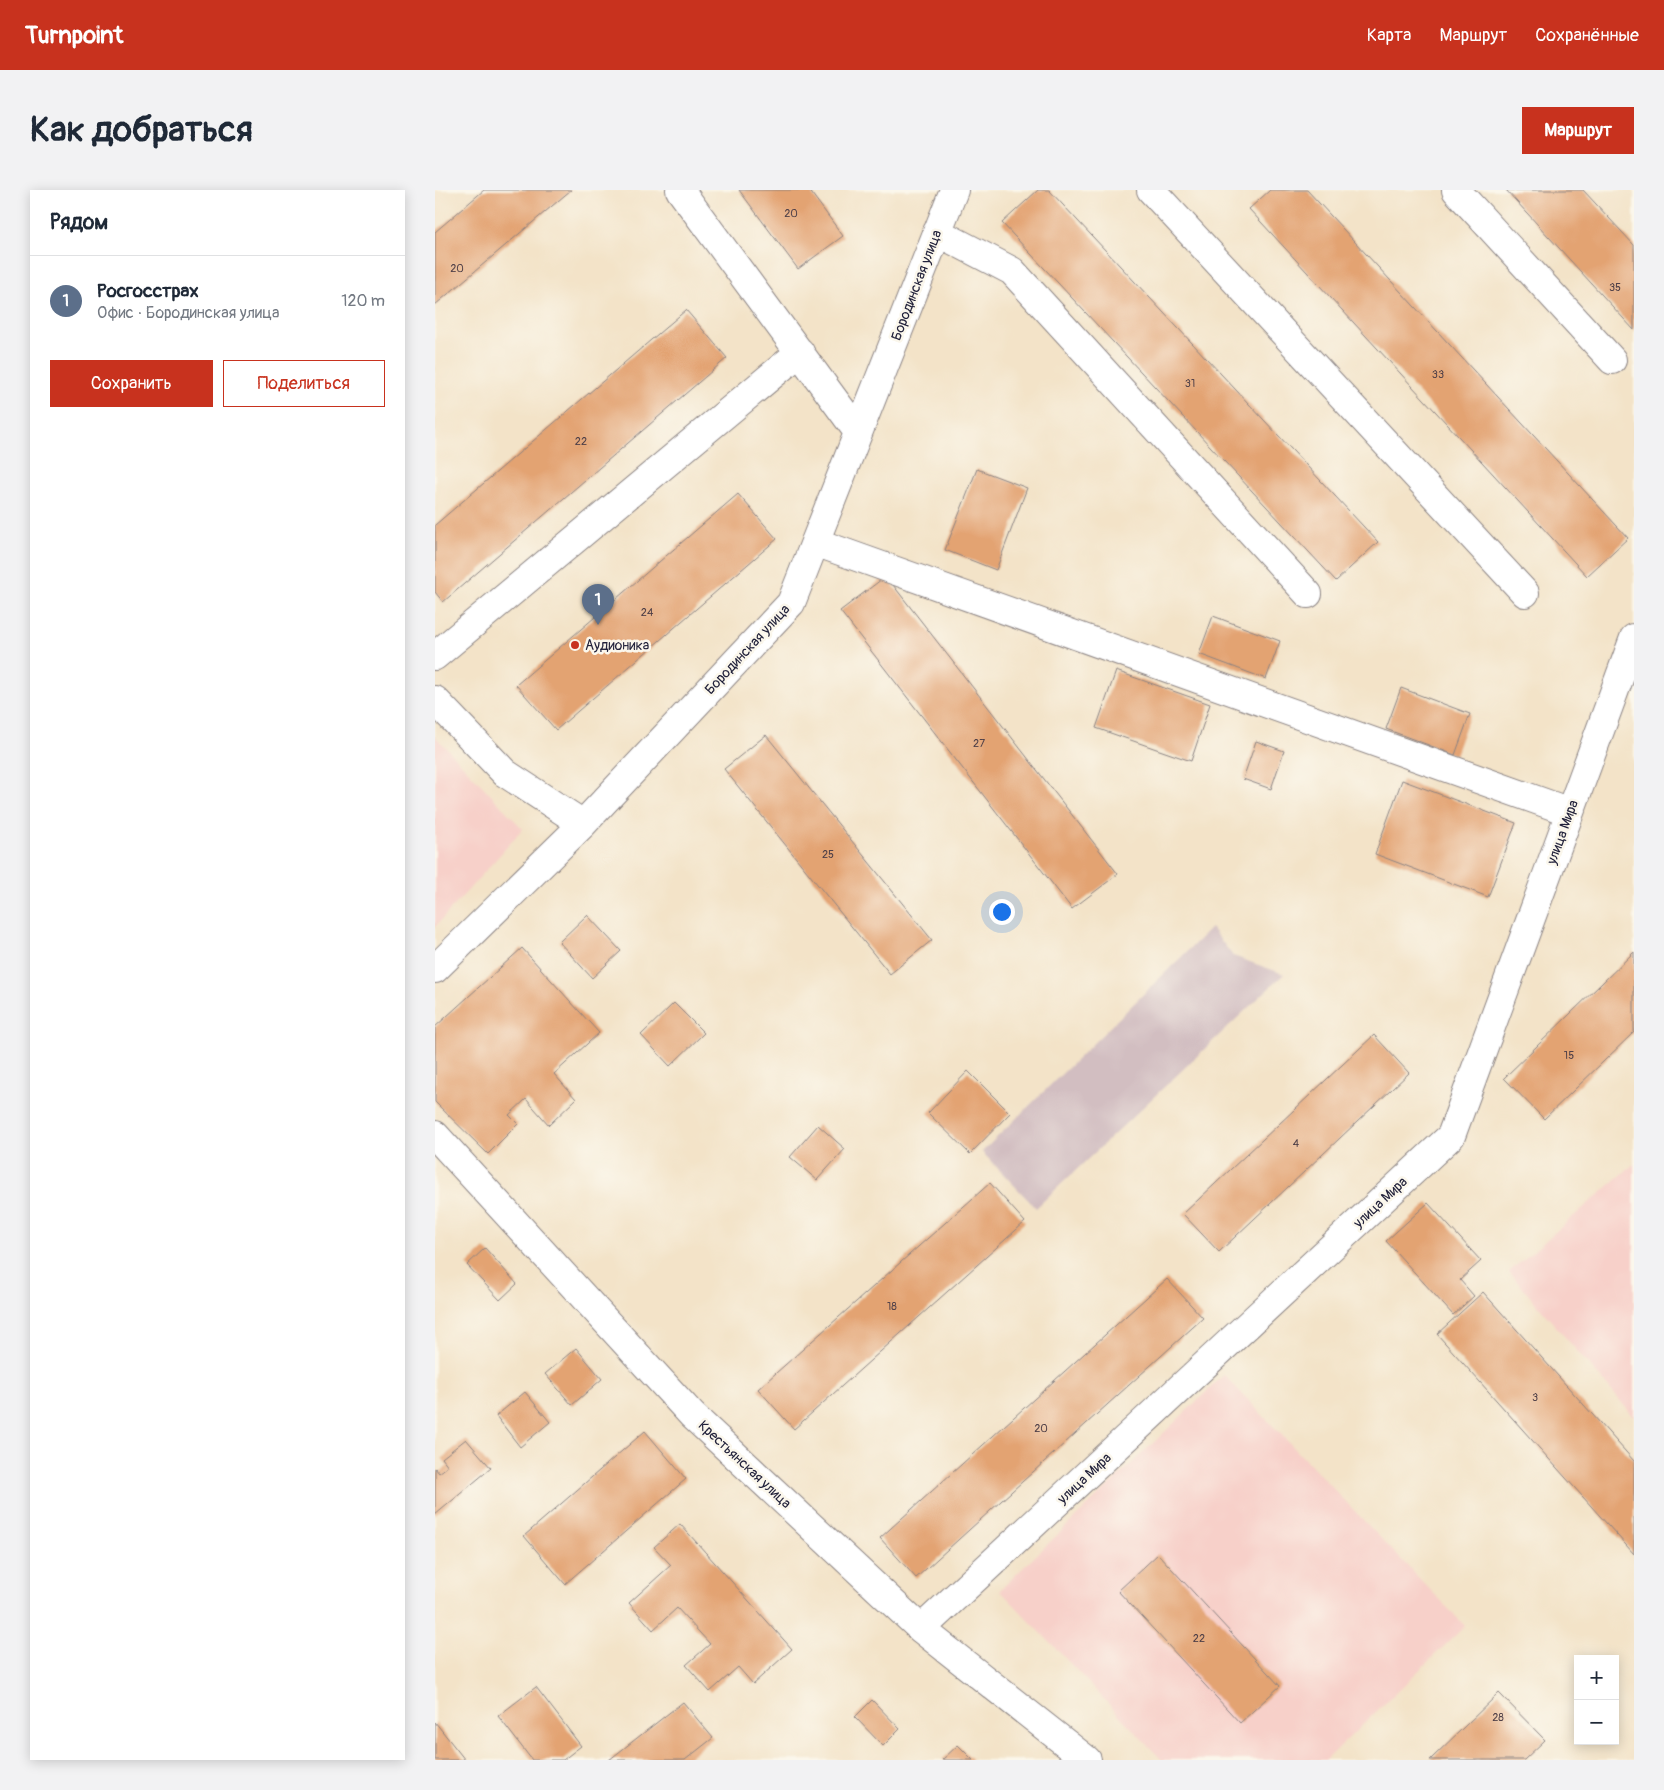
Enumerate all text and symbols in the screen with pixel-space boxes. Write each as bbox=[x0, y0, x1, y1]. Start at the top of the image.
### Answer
text: Turnpoint bbox=[25, 21, 123, 50]
text: Карта bbox=[1367, 24, 1411, 47]
text: Маршрут bbox=[1439, 24, 1507, 47]
text: Сохранённые bbox=[1535, 24, 1639, 47]
button: Маршрут bbox=[1522, 107, 1634, 154]
text: Как добраться bbox=[30, 108, 253, 152]
house number: 20 bbox=[784, 207, 798, 220]
text: Рядом bbox=[50, 209, 108, 236]
street label: Бородинская улица bbox=[888, 228, 945, 343]
house number: 20 bbox=[450, 262, 464, 275]
text: Росгосстрах bbox=[97, 279, 199, 303]
house number: 35 bbox=[1609, 281, 1621, 294]
text: 1 bbox=[63, 291, 69, 311]
text: 120 m bbox=[341, 291, 385, 311]
text: Офис · Бородинская улица bbox=[97, 303, 280, 323]
button: Сохранить bbox=[50, 360, 213, 407]
button: Поделиться bbox=[223, 360, 385, 407]
house number: 33 bbox=[1432, 368, 1444, 381]
house number: 31 bbox=[1185, 377, 1195, 390]
house number: 22 bbox=[575, 435, 587, 448]
pin: 1 bbox=[582, 584, 614, 625]
street label: Бородинская улица bbox=[701, 601, 793, 698]
house number: 24 bbox=[641, 606, 654, 619]
place label: Аудионика bbox=[585, 637, 649, 654]
marker: Аудионика bbox=[569, 639, 581, 651]
house number: 27 bbox=[973, 737, 985, 750]
street label: улица Мира bbox=[1543, 798, 1582, 868]
house number: 25 bbox=[822, 848, 834, 861]
your location bbox=[989, 899, 1015, 925]
house number: 15 bbox=[1564, 1049, 1574, 1062]
house number: 4 bbox=[1293, 1137, 1300, 1150]
street label: улица Мира bbox=[1349, 1173, 1411, 1232]
house number: 18 bbox=[887, 1300, 897, 1313]
house number: 3 bbox=[1532, 1391, 1538, 1404]
street label: Крестьянская улица bbox=[695, 1417, 795, 1512]
house number: 20 bbox=[1034, 1422, 1048, 1435]
street label: улица Мира bbox=[1053, 1449, 1115, 1508]
house number: 22 bbox=[1193, 1632, 1205, 1645]
map controls bbox=[1574, 1655, 1619, 1745]
button: + bbox=[1574, 1655, 1619, 1700]
button: − bbox=[1574, 1700, 1619, 1745]
house number: 28 bbox=[1492, 1711, 1504, 1724]

